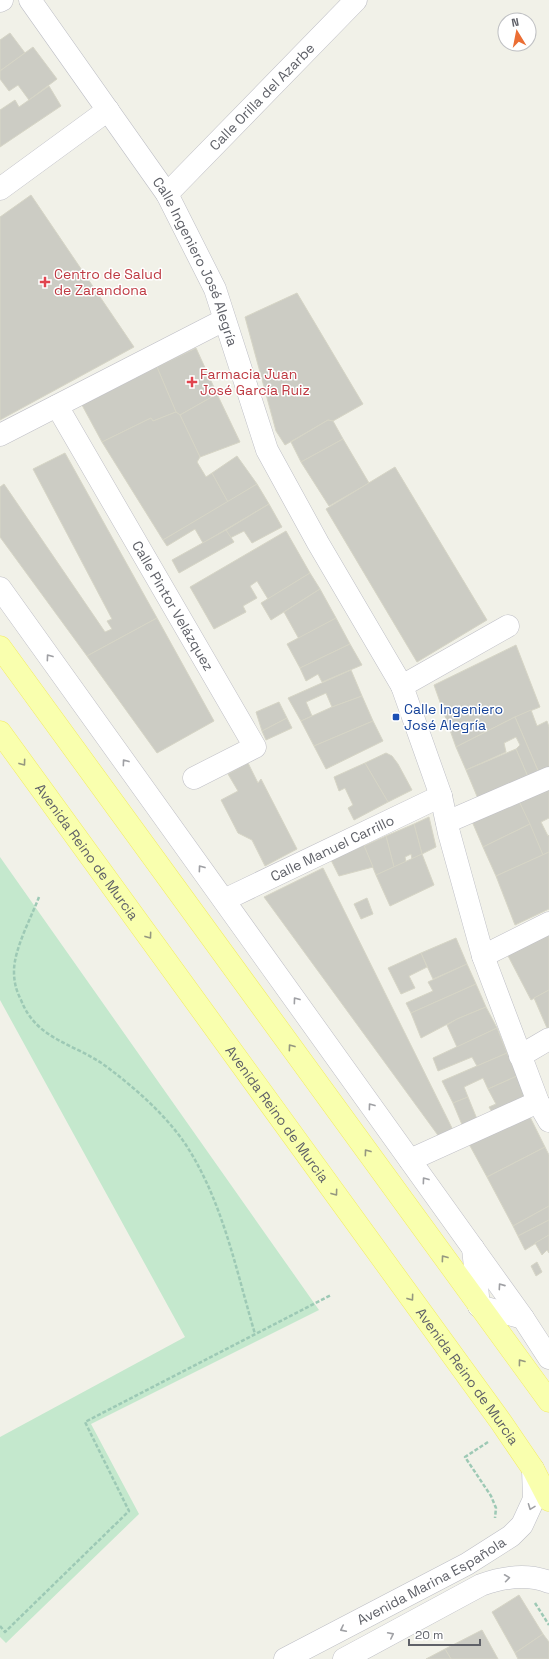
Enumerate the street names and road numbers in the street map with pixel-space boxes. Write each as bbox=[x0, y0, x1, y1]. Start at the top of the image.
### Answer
street label: Calle Orilla del Azarbe bbox=[205, 39, 318, 154]
street label: Calle Ingeniero José Alegría bbox=[149, 173, 242, 348]
street label: Calle Pintor Velázquez bbox=[128, 537, 218, 674]
street label: Avenida Reino de Murcia bbox=[31, 780, 143, 924]
street label: Calle Manuel Carrillo bbox=[267, 811, 397, 885]
street label: Avenida Reino de Murcia bbox=[222, 1042, 333, 1186]
street label: Avenida Reino de Murcia bbox=[412, 1304, 523, 1448]
street label: Avenida Marina Española bbox=[354, 1533, 509, 1629]

